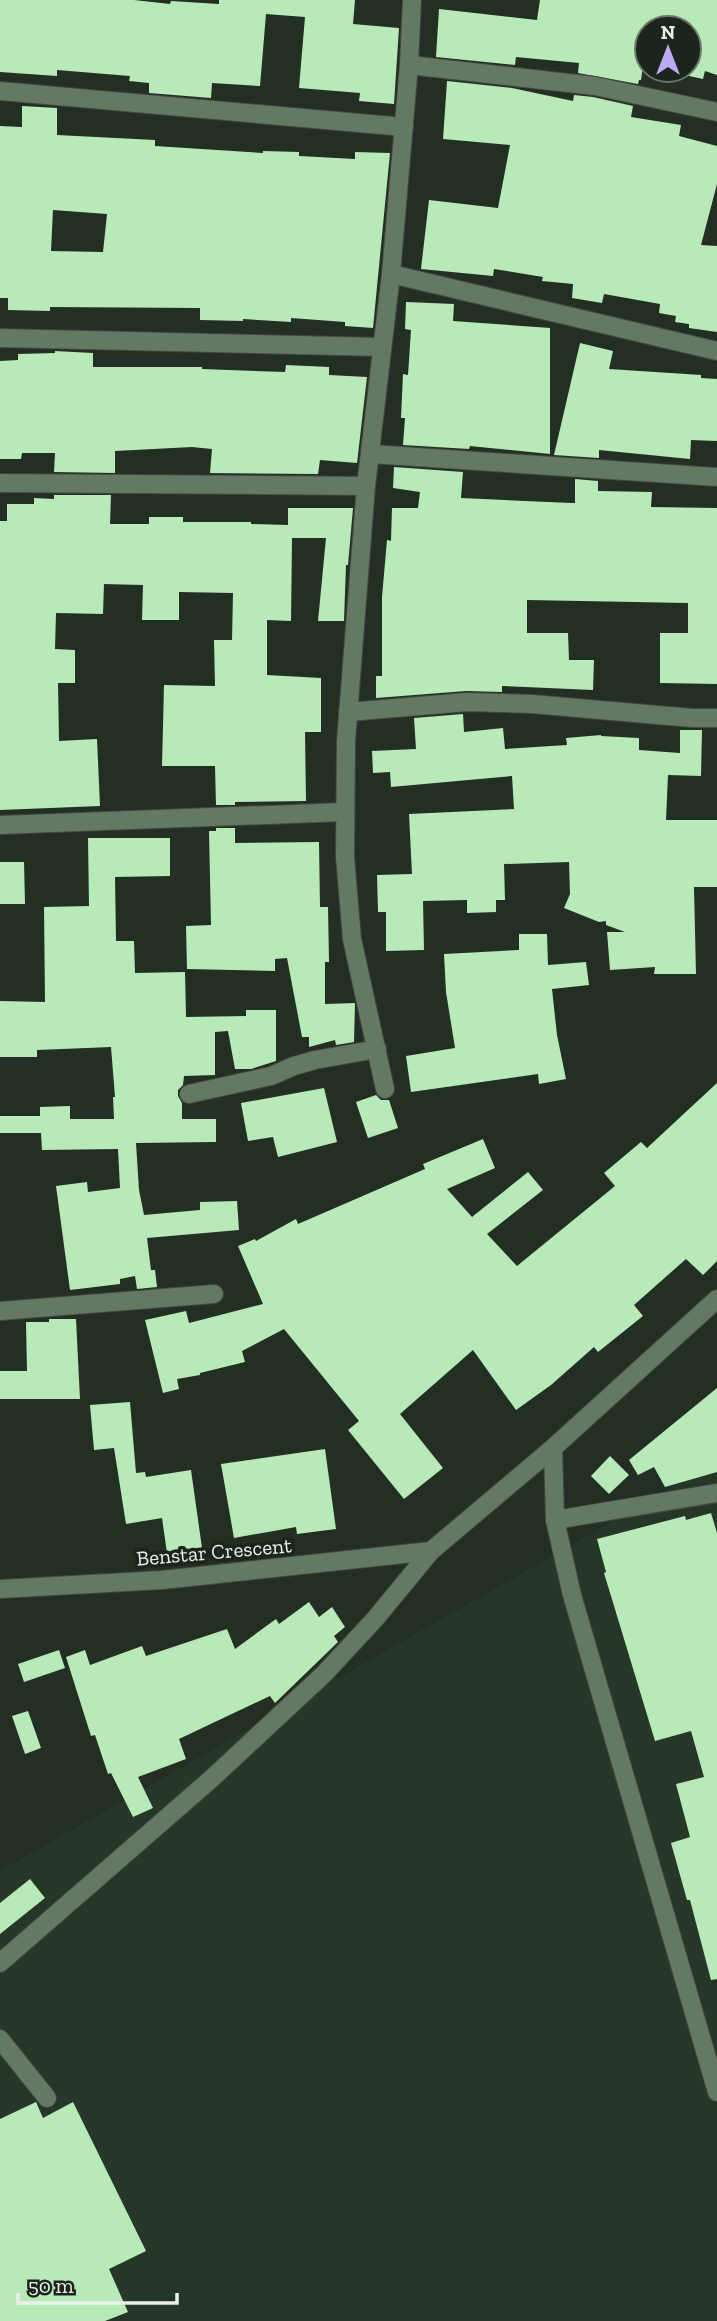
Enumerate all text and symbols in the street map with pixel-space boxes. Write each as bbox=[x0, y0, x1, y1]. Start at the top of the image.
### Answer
north arrow bbox=[633, 14, 703, 84]
text: N bbox=[661, 21, 675, 44]
street label: Benstar Crescent bbox=[135, 1532, 293, 1571]
scale bar bbox=[18, 2262, 177, 2306]
text: 50 m bbox=[28, 2273, 74, 2298]

